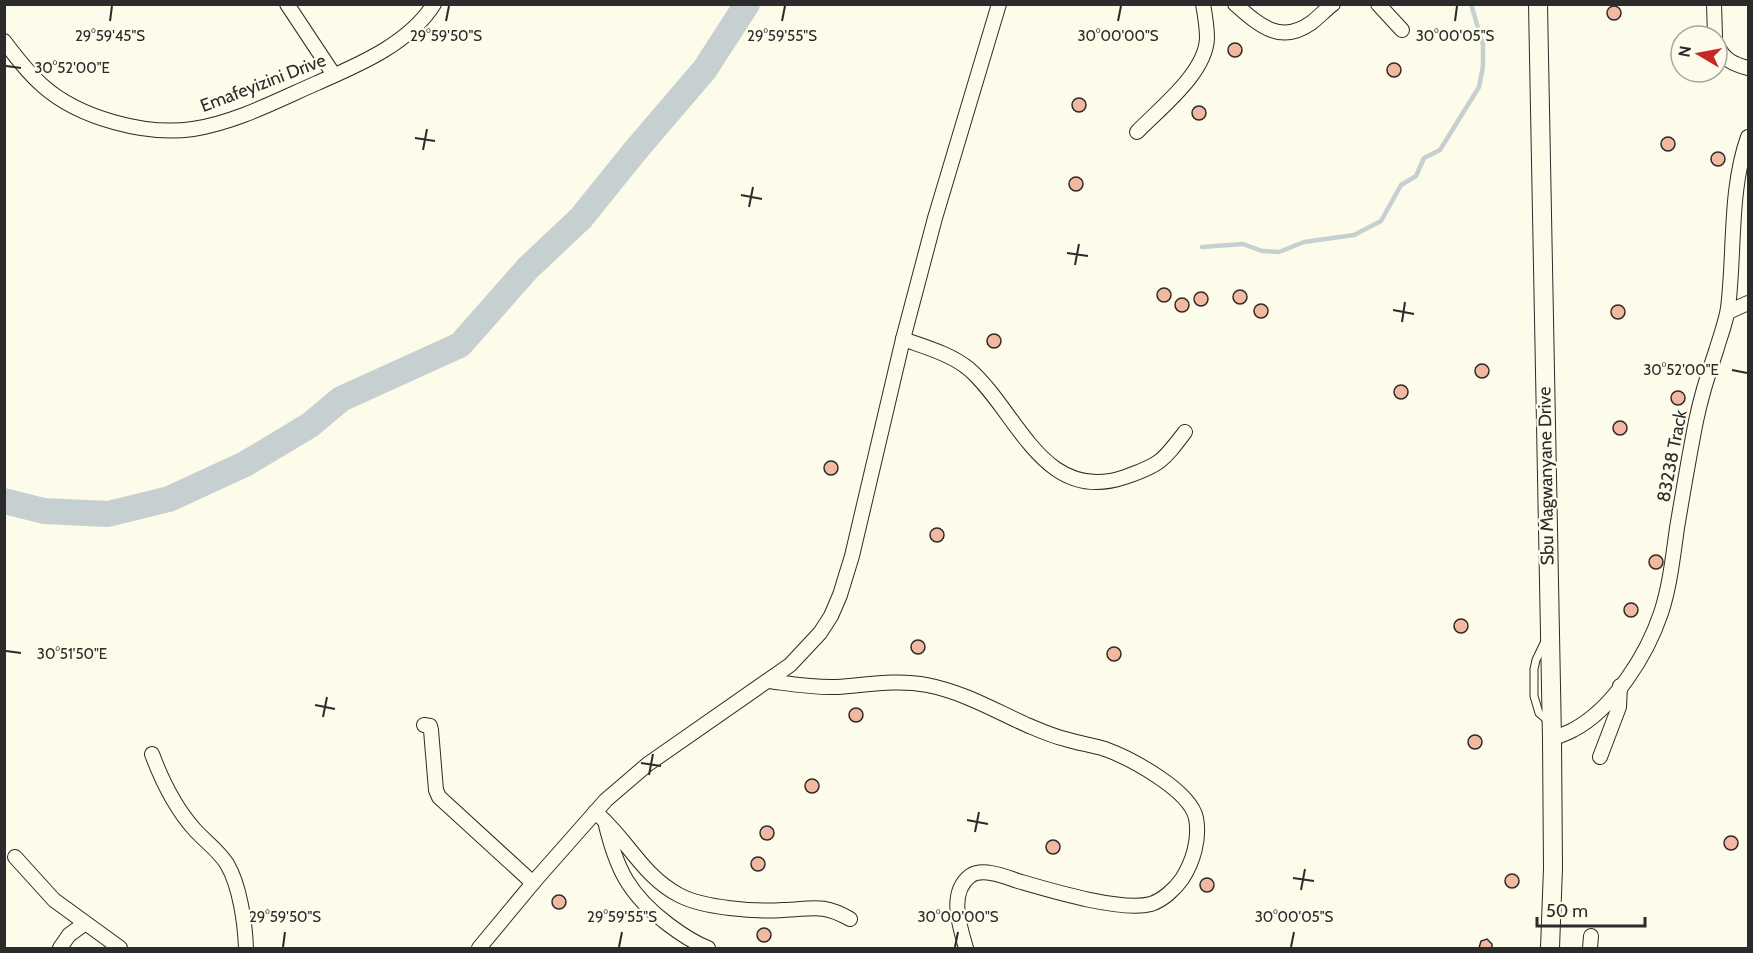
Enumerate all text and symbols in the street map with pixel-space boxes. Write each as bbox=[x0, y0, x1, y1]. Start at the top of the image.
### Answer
north arrow bbox=[1669, 24, 1729, 84]
text: 29°59'45"S bbox=[75, 27, 145, 45]
text: 29°59'50"S bbox=[410, 27, 482, 45]
text: 29°59'55"S bbox=[747, 27, 817, 45]
text: 30°00'00"S bbox=[1078, 27, 1159, 45]
text: 30°00'05"S bbox=[1416, 27, 1495, 45]
text: N bbox=[1674, 44, 1695, 59]
street label: Emafeyizini Drive bbox=[197, 49, 329, 117]
text: 30°52'00"E bbox=[34, 59, 110, 77]
text: 30°52'00"E bbox=[1643, 361, 1719, 379]
street label: Sbu Magwanyane Drive bbox=[1533, 386, 1559, 566]
street label: 83238 Track bbox=[1652, 407, 1692, 504]
text: 30°51'50"E bbox=[37, 645, 107, 663]
scale bar bbox=[1537, 890, 1645, 928]
text: 50 m bbox=[1546, 900, 1588, 922]
text: 29°59'50"S bbox=[249, 908, 321, 926]
text: 29°59'55"S bbox=[587, 908, 657, 926]
text: 30°00'00"S bbox=[918, 908, 999, 926]
text: 30°00'05"S bbox=[1255, 908, 1334, 926]

